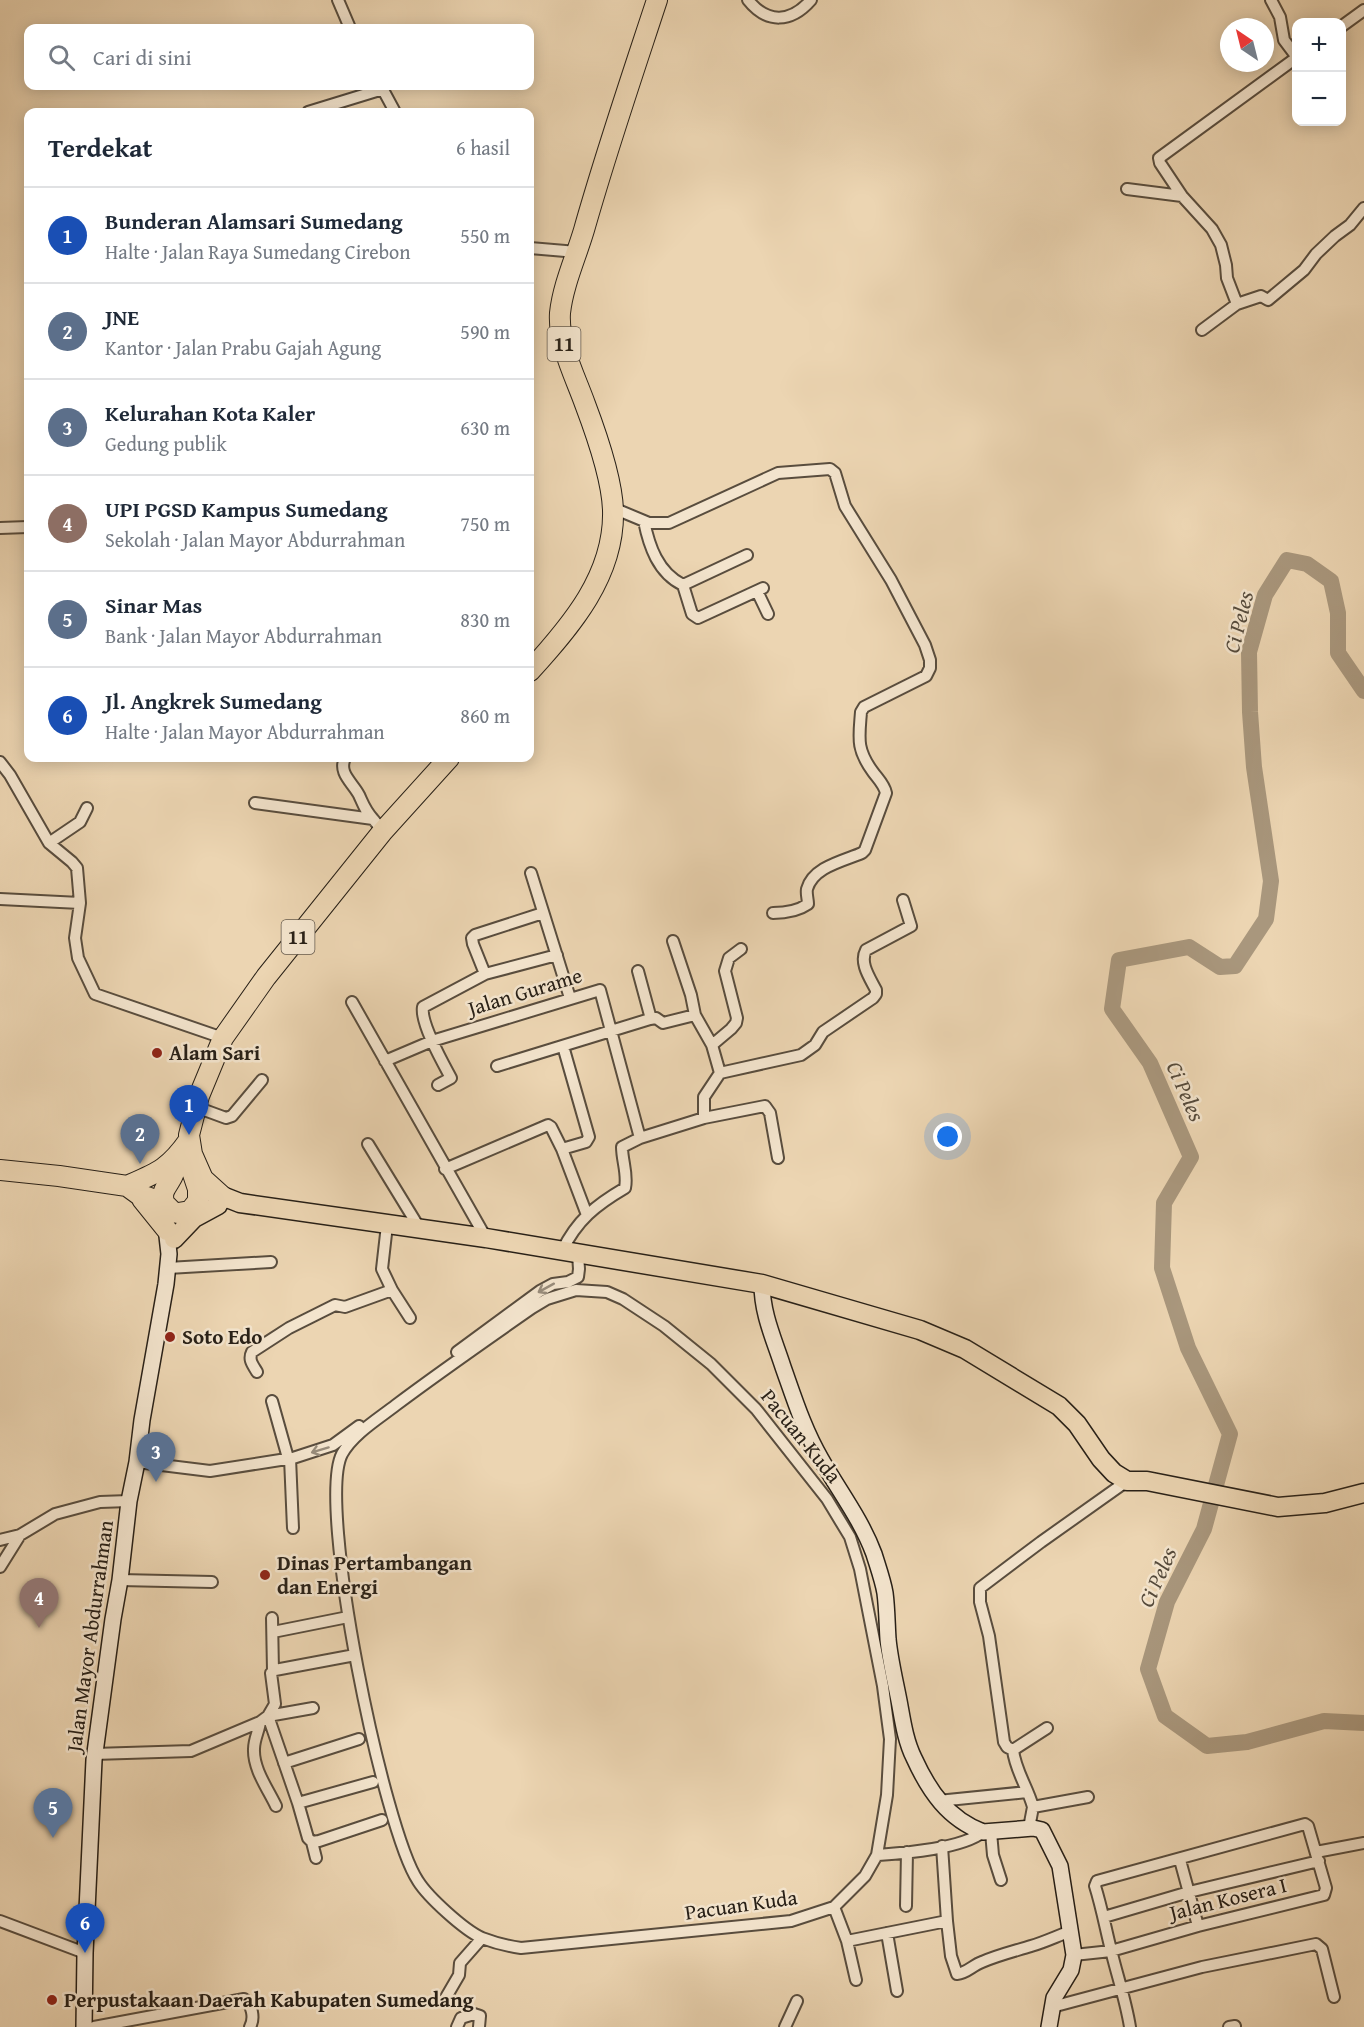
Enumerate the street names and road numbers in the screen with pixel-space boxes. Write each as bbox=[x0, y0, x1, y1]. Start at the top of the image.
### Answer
road number: 11 bbox=[548, 327, 580, 361]
road number: 11 bbox=[282, 920, 314, 954]
street label: Jalan Gurame bbox=[461, 959, 586, 1024]
street label: Pacuan Kuda bbox=[754, 1382, 849, 1489]
street label: Jalan Mayor Abdurrahman bbox=[57, 1518, 121, 1757]
street label: Jalan Kosera I bbox=[1163, 1869, 1290, 1929]
street label: Pacuan Kuda bbox=[683, 1881, 799, 1928]

